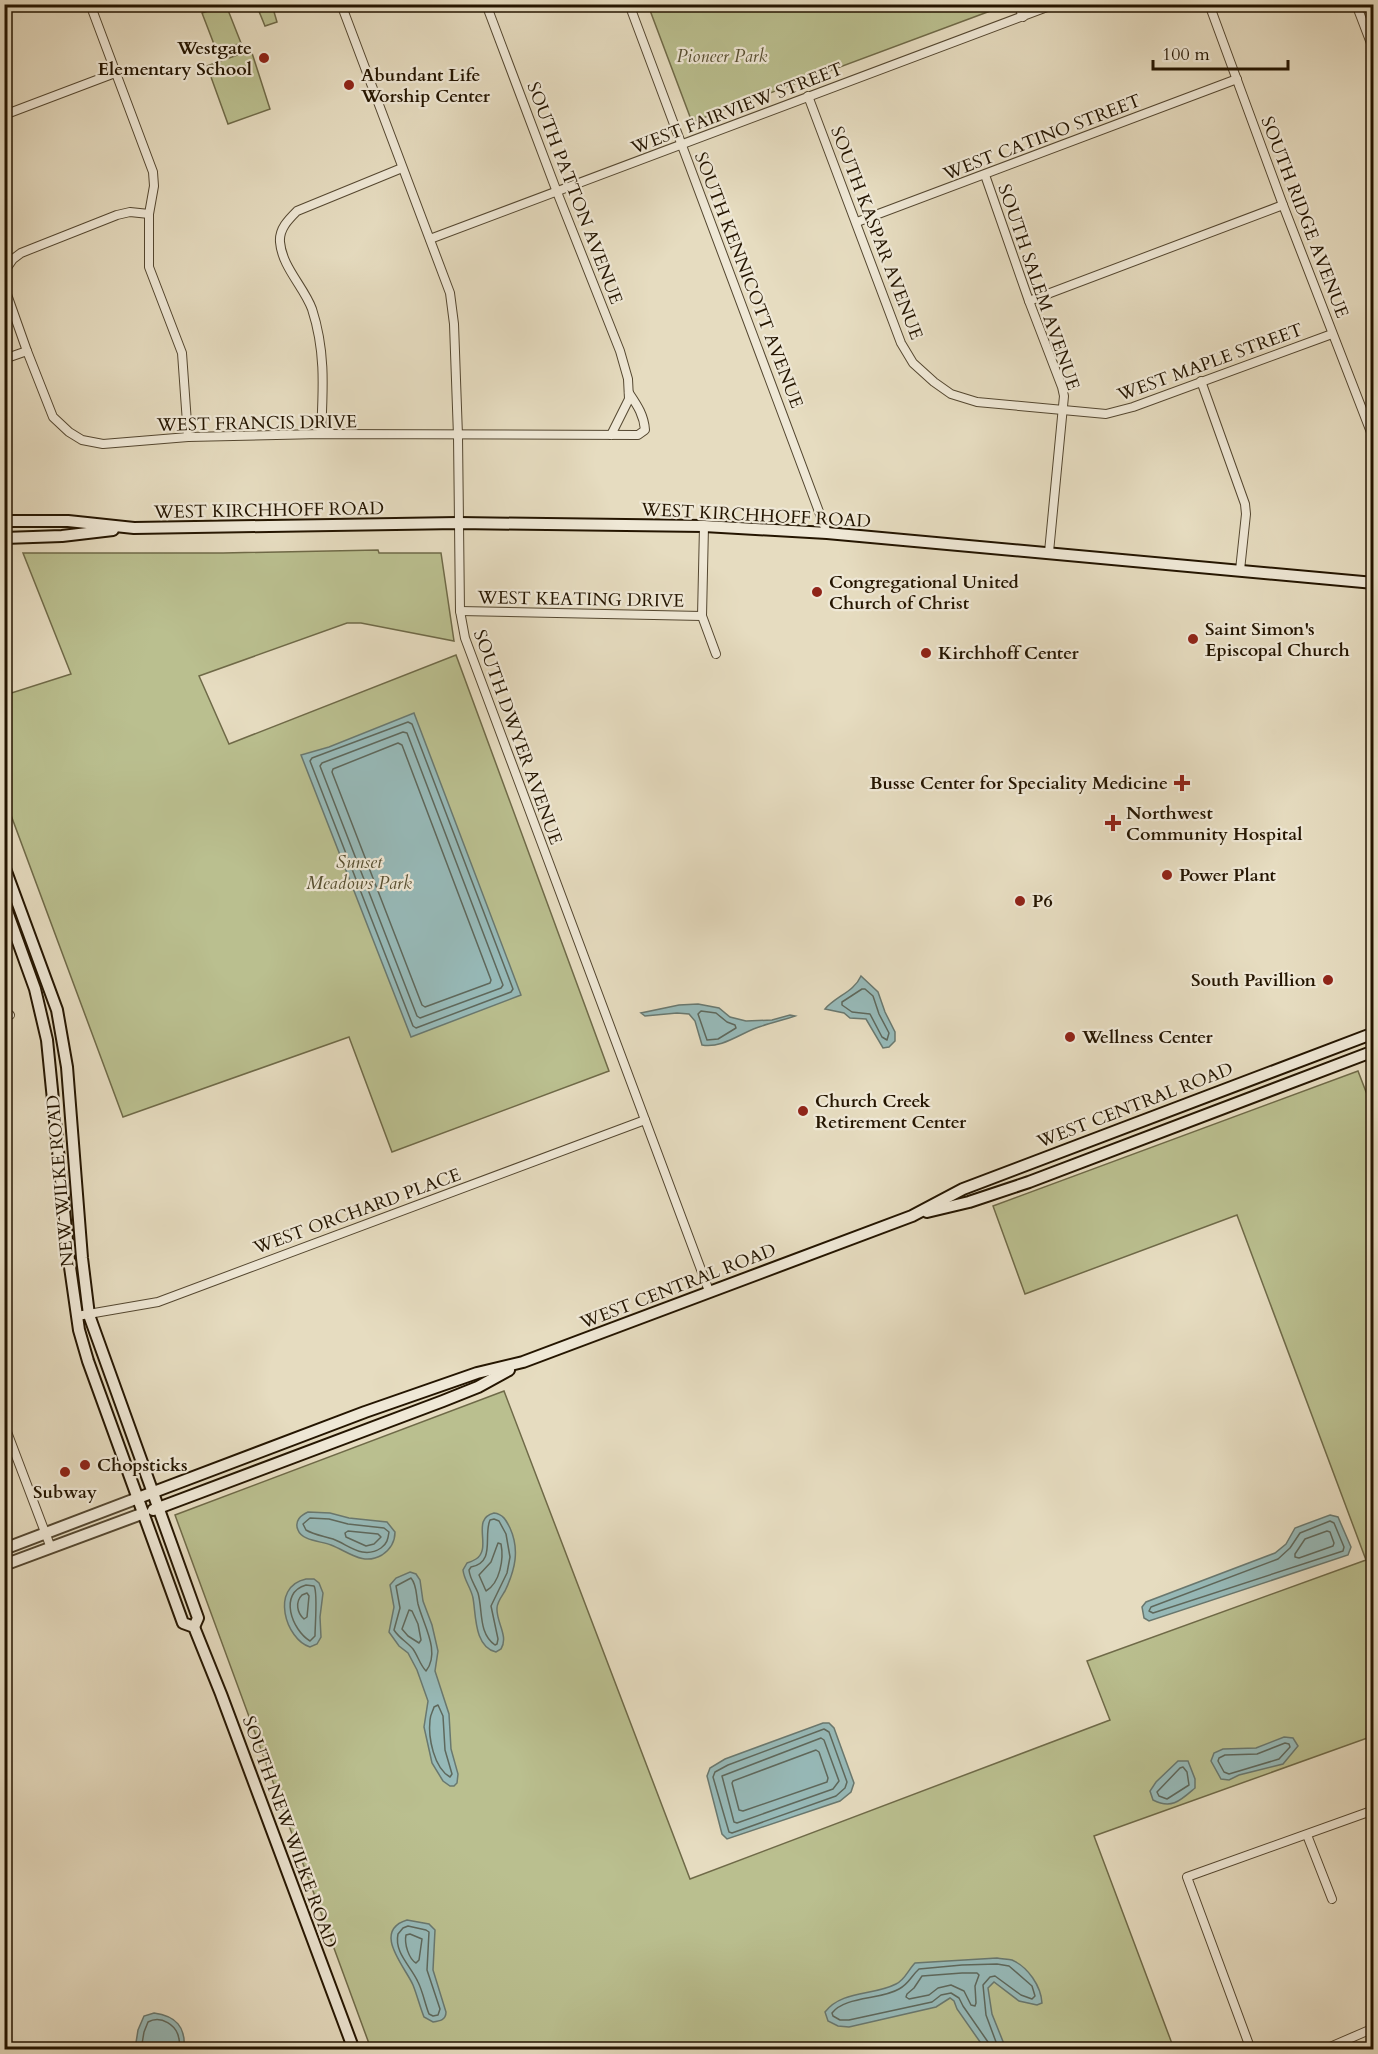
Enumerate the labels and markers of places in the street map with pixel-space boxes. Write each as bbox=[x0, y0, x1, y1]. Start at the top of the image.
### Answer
place label: Westgate Elementary School bbox=[98, 36, 252, 82]
marker: Westgate Elementary School bbox=[257, 51, 271, 65]
place label: Abundant Life Worship Center bbox=[360, 63, 491, 109]
marker: Abundant Life Worship Center bbox=[342, 78, 356, 92]
place label: Congregational United Church of Christ bbox=[829, 570, 1020, 616]
marker: Congregational United Church of Christ bbox=[810, 585, 824, 599]
place label: Saint Simon's Episcopal Church bbox=[1205, 617, 1350, 663]
marker: Saint Simon's Episcopal Church bbox=[1186, 632, 1200, 646]
place label: Kirchhoff Center bbox=[938, 641, 1079, 666]
marker: Kirchhoff Center bbox=[919, 646, 933, 660]
place label: Busse Center for Speciality Medicine bbox=[869, 771, 1168, 796]
marker: Busse Center for Speciality Medicine bbox=[1173, 774, 1191, 792]
place label: Northwest Community Hospital bbox=[1126, 801, 1302, 847]
marker: Northwest Community Hospital bbox=[1104, 814, 1122, 832]
place label: Power Plant bbox=[1179, 863, 1277, 888]
marker: Power Plant bbox=[1160, 868, 1174, 882]
place label: P6 bbox=[1032, 889, 1053, 914]
marker: P6 bbox=[1013, 894, 1027, 908]
place label: South Pavillion bbox=[1191, 968, 1316, 993]
marker: South Pavillion bbox=[1321, 973, 1335, 987]
place label: Wellness Center bbox=[1081, 1025, 1214, 1050]
marker: Wellness Center bbox=[1063, 1030, 1077, 1044]
place label: Church Creek Retirement Center bbox=[815, 1089, 967, 1135]
marker: Church Creek Retirement Center bbox=[796, 1104, 810, 1118]
place label: Chopsticks bbox=[97, 1453, 188, 1478]
marker: Chopsticks bbox=[78, 1458, 92, 1472]
marker: Subway bbox=[58, 1465, 72, 1479]
place label: Subway bbox=[33, 1480, 98, 1505]

